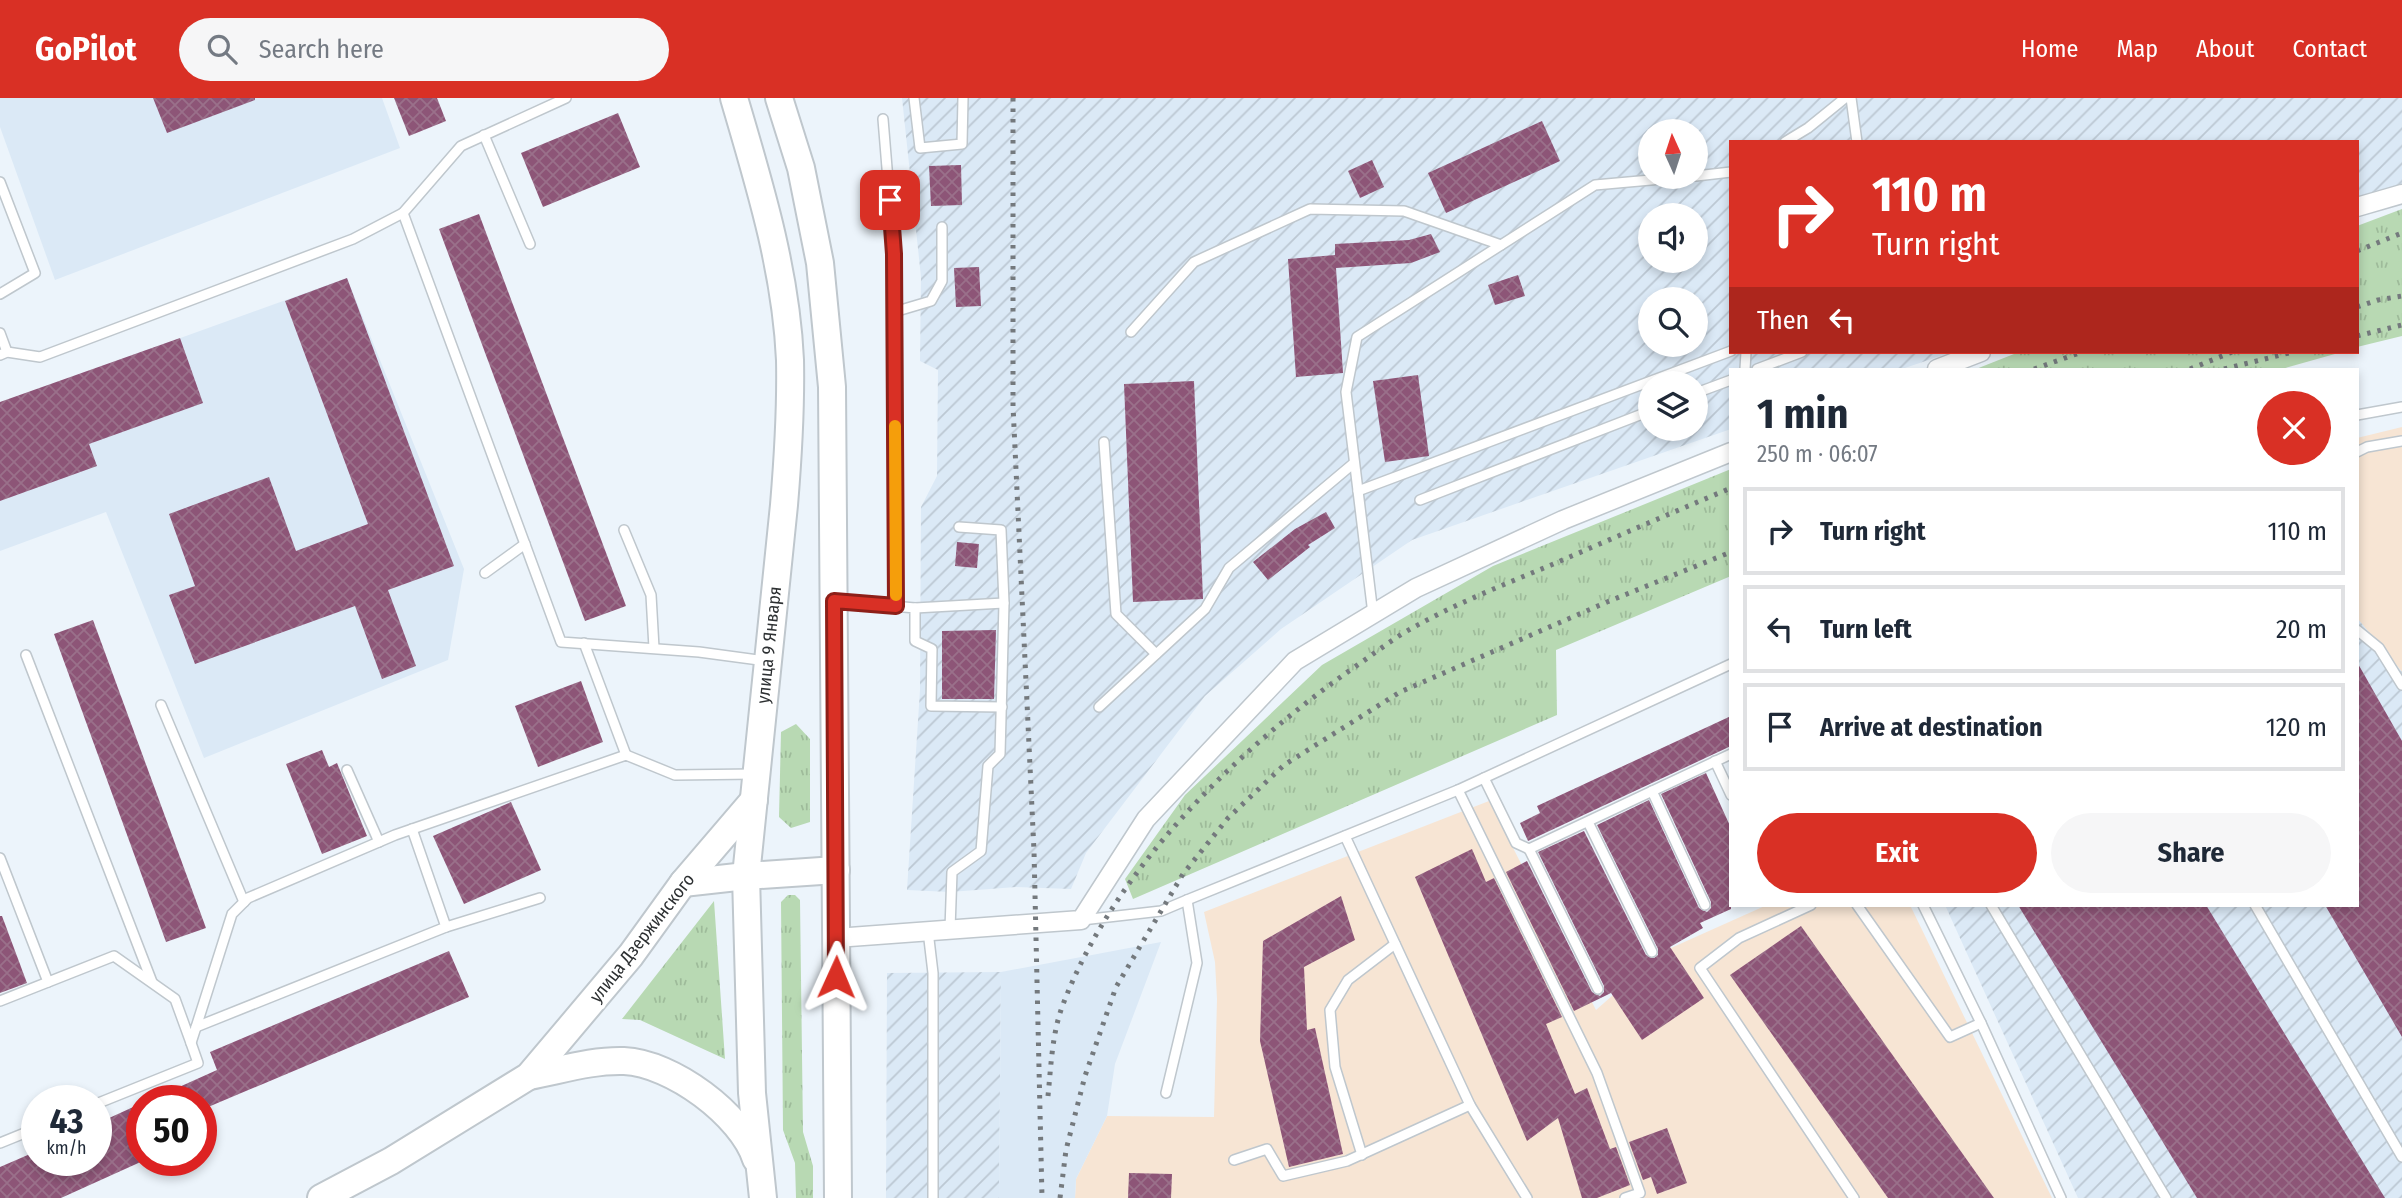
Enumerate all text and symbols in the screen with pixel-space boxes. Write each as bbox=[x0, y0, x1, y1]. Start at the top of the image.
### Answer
search box bbox=[179, 18, 669, 81]
text: GoPilot bbox=[35, 29, 137, 69]
icon: search bbox=[203, 30, 241, 68]
text: Search here bbox=[259, 34, 384, 65]
text: Home bbox=[2021, 35, 2078, 63]
text: Map bbox=[2116, 35, 2158, 63]
text: About bbox=[2196, 35, 2254, 63]
text: Contact bbox=[2292, 35, 2367, 63]
north arrow bbox=[1638, 119, 1708, 189]
map controls bbox=[1638, 119, 1708, 441]
text: 110 m bbox=[1872, 165, 1987, 224]
icon: right bbox=[1757, 168, 1848, 259]
pin bbox=[860, 170, 920, 230]
icon: arrive bbox=[871, 181, 909, 219]
button: sound bbox=[1638, 203, 1708, 273]
text: Turn right bbox=[1872, 225, 1999, 263]
button: search bbox=[1638, 287, 1708, 357]
icon: left bbox=[1823, 301, 1861, 339]
text: Then bbox=[1757, 305, 1809, 336]
button: layers bbox=[1638, 371, 1708, 441]
text: 1 min bbox=[1757, 389, 1848, 439]
button: close bbox=[2257, 391, 2331, 465]
text: 250 m · 06:07 bbox=[1757, 440, 1878, 468]
icon: right bbox=[1761, 512, 1799, 550]
text: Turn right bbox=[1820, 516, 1926, 547]
text: 110 m bbox=[2267, 516, 2327, 547]
street label: улица 9 Января bbox=[752, 585, 786, 705]
icon: left bbox=[1761, 610, 1799, 648]
text: Turn left bbox=[1820, 614, 1912, 645]
text: 20 m bbox=[2276, 614, 2327, 645]
icon: arrive bbox=[1761, 708, 1799, 746]
text: Arrive at destination bbox=[1820, 712, 2043, 743]
text: 120 m bbox=[2266, 712, 2327, 743]
button: Exit bbox=[1757, 813, 2037, 893]
button: Share bbox=[2051, 813, 2331, 893]
street label: улица Дзержинского bbox=[585, 869, 699, 1007]
position arrow bbox=[799, 940, 873, 1014]
speed limit sign: 50 bbox=[126, 1085, 217, 1176]
text: 43 bbox=[49, 1100, 84, 1142]
text: km/h bbox=[46, 1137, 87, 1159]

